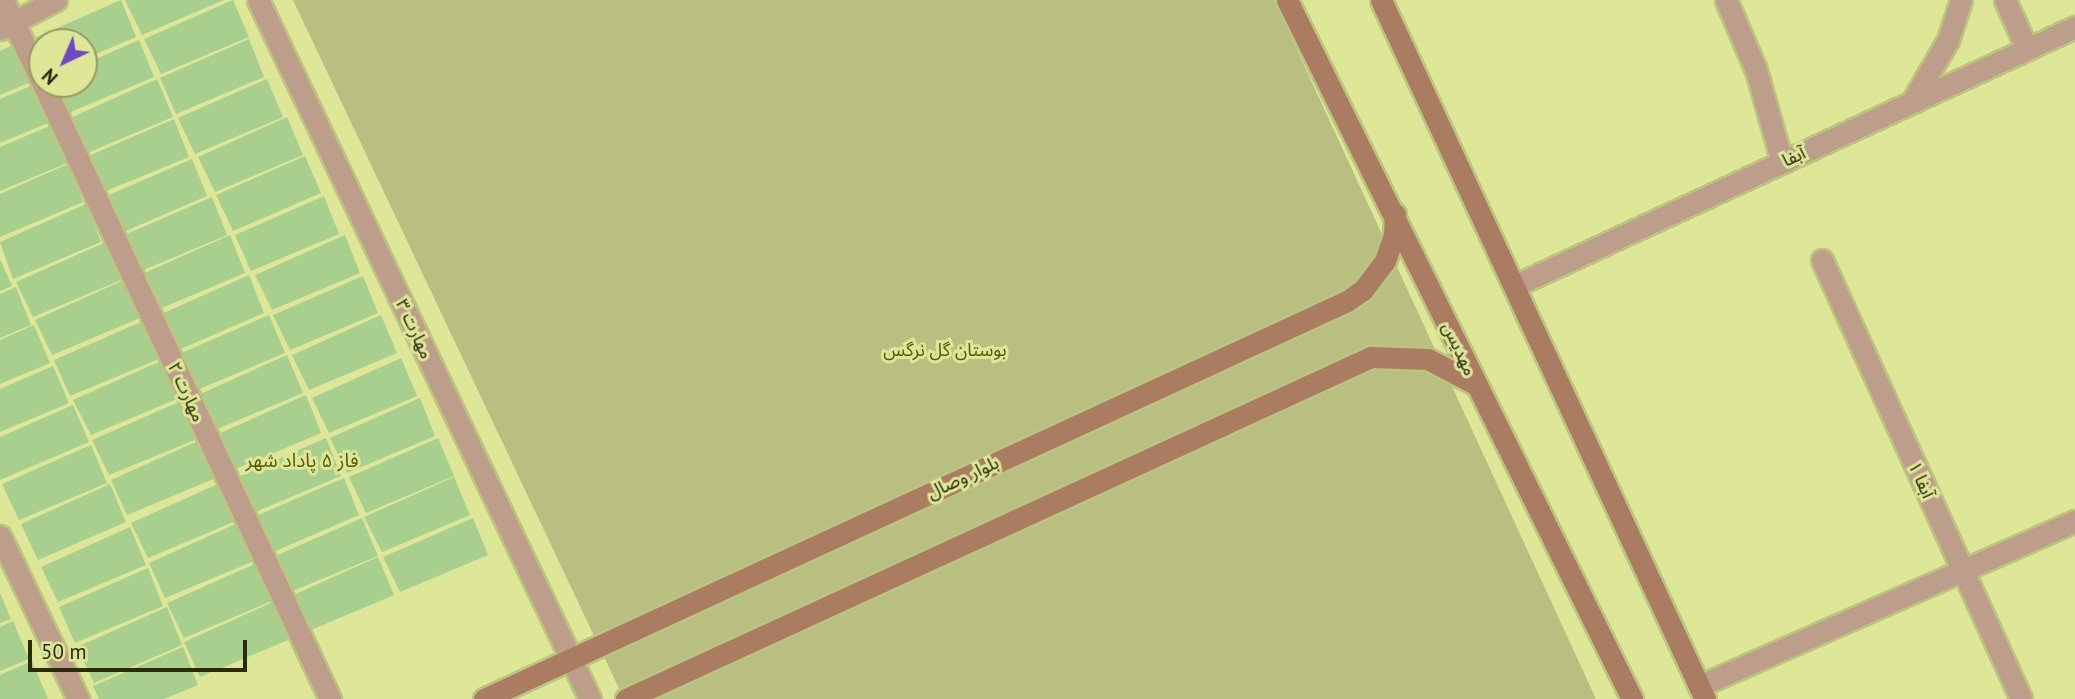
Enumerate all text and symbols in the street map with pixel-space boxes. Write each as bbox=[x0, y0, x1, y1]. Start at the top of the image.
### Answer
north arrow bbox=[28, 28, 98, 98]
text: N bbox=[37, 64, 63, 90]
street label: آبفا bbox=[1779, 142, 1809, 172]
street label: مهارت ۳ bbox=[391, 296, 437, 362]
street label: مهدیس bbox=[1437, 319, 1481, 379]
park label: بوستان گل نرگس bbox=[883, 339, 1007, 361]
street label: مهارت ۲ bbox=[163, 359, 209, 425]
district label: فاز ۵ پاداد شهر bbox=[246, 450, 358, 472]
street label: بلوار وصال bbox=[924, 452, 1002, 504]
street label: آبفا ۱ bbox=[1903, 458, 1939, 502]
scale bar bbox=[32, 626, 250, 670]
text: 50 m bbox=[41, 638, 87, 665]

